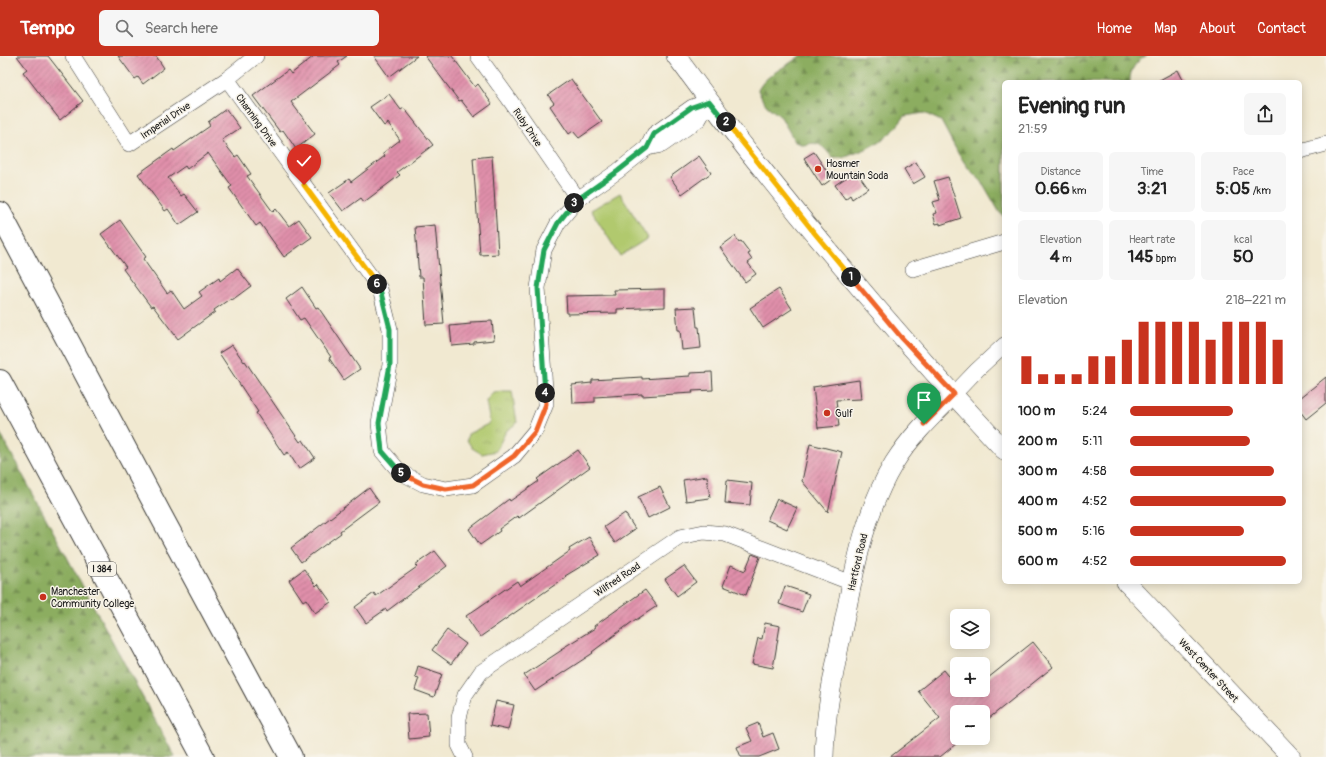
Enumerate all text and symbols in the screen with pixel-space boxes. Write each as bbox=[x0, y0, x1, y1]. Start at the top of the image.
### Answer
search box bbox=[99, 10, 379, 46]
text: Tempo bbox=[20, 16, 75, 40]
icon: search bbox=[113, 17, 135, 39]
text: Search here bbox=[145, 19, 218, 38]
text: Home bbox=[1097, 20, 1132, 37]
text: Map bbox=[1154, 20, 1177, 37]
text: About bbox=[1199, 20, 1235, 37]
text: Contact bbox=[1257, 20, 1306, 37]
street label: Channing Drive bbox=[233, 92, 279, 149]
text: Evening run bbox=[1018, 92, 1126, 120]
button: share bbox=[1244, 93, 1286, 135]
street label: Imperial Drive bbox=[138, 100, 193, 142]
street label: Ruby Drive bbox=[510, 106, 544, 149]
pin: 2 bbox=[716, 112, 736, 132]
text: 2 bbox=[723, 115, 729, 128]
text: 21:59 bbox=[1018, 121, 1048, 137]
pin bbox=[287, 144, 321, 185]
icon: check bbox=[293, 150, 315, 172]
place label: Hosmer Mountain Soda bbox=[826, 158, 888, 182]
marker: Hosmer Mountain Soda bbox=[813, 164, 823, 174]
text: Distance bbox=[1041, 165, 1081, 178]
text: Time bbox=[1140, 165, 1163, 178]
text: Pace bbox=[1232, 165, 1254, 178]
text: 0.66 bbox=[1035, 178, 1070, 199]
text: 3:21 bbox=[1137, 178, 1167, 199]
text: 5:05 bbox=[1216, 178, 1250, 199]
text: km bbox=[1070, 184, 1087, 197]
text: /km bbox=[1250, 184, 1271, 197]
pin: 3 bbox=[564, 193, 584, 213]
text: 3 bbox=[571, 196, 577, 209]
text: Elevation bbox=[1040, 233, 1082, 246]
text: Heart rate bbox=[1129, 233, 1175, 246]
text: kcal bbox=[1234, 233, 1252, 246]
text: 4 bbox=[1050, 246, 1060, 267]
text: 145 bbox=[1128, 246, 1153, 267]
text: 50 bbox=[1233, 246, 1254, 267]
text: m bbox=[1060, 252, 1072, 265]
text: bpm bbox=[1153, 252, 1176, 265]
pin: 1 bbox=[841, 267, 861, 287]
text: 1 bbox=[849, 270, 853, 283]
pin: 6 bbox=[367, 274, 387, 294]
text: 6 bbox=[374, 277, 380, 290]
text: Elevation bbox=[1018, 292, 1068, 308]
text: 218–221 m bbox=[1225, 292, 1286, 308]
pin: 4 bbox=[535, 383, 555, 403]
pin bbox=[907, 383, 941, 424]
text: 4 bbox=[542, 386, 548, 399]
icon: arrive bbox=[913, 389, 935, 411]
text: 100 m bbox=[1018, 403, 1055, 419]
text: 5:24 bbox=[1082, 403, 1107, 419]
marker: Gulf bbox=[822, 408, 832, 418]
place label: Gulf bbox=[835, 408, 853, 420]
text: 200 m bbox=[1018, 433, 1057, 449]
text: 5:11 bbox=[1082, 433, 1103, 449]
pin: 5 bbox=[391, 463, 411, 483]
text: 300 m bbox=[1018, 463, 1057, 479]
text: 4:58 bbox=[1082, 463, 1107, 479]
text: 5 bbox=[398, 466, 404, 479]
text: 400 m bbox=[1018, 493, 1058, 509]
text: 4:52 bbox=[1082, 493, 1107, 509]
text: 500 m bbox=[1018, 523, 1057, 539]
text: 5:16 bbox=[1082, 523, 1105, 539]
street label: Hartford Road bbox=[846, 532, 870, 592]
text: 600 m bbox=[1018, 553, 1058, 569]
text: 4:52 bbox=[1082, 553, 1107, 569]
street label: Wilfred Road bbox=[592, 560, 643, 600]
road number: I 384 bbox=[88, 562, 116, 576]
place label: Manchester Community College bbox=[51, 586, 134, 610]
marker: Manchester Community College bbox=[38, 592, 48, 602]
map controls bbox=[950, 609, 990, 745]
button: layers bbox=[950, 609, 990, 649]
street label: West Center Street bbox=[1176, 636, 1241, 706]
button: + bbox=[950, 657, 990, 697]
button: − bbox=[950, 705, 990, 745]

